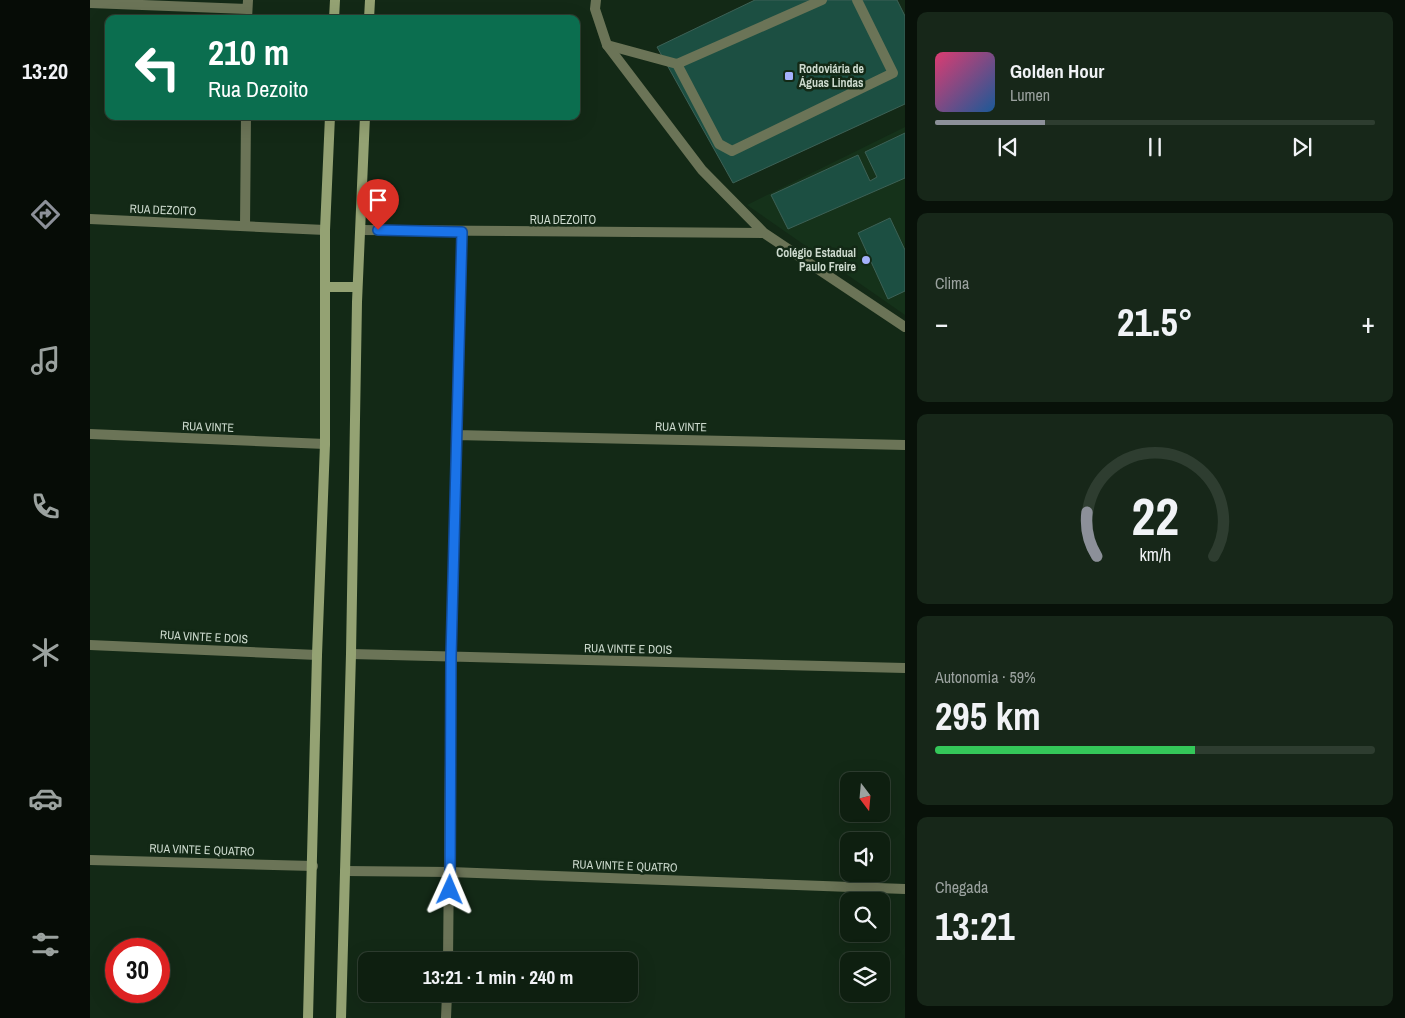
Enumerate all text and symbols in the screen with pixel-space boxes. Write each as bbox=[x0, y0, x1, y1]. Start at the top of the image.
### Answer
text: 210 m bbox=[208, 29, 289, 76]
icon: left bbox=[125, 35, 190, 100]
text: 13:20 bbox=[22, 56, 68, 86]
text: Golden Hour bbox=[1010, 58, 1104, 84]
place label: Rodoviária de Águas Lindas bbox=[799, 61, 865, 91]
marker: Rodoviária de Águas Lindas bbox=[783, 70, 795, 82]
text: Rua Dezoito bbox=[208, 74, 308, 104]
text: Lumen bbox=[1010, 84, 1050, 106]
icon: previous bbox=[994, 133, 1022, 161]
icon: pause bbox=[1141, 133, 1169, 161]
icon: next bbox=[1288, 133, 1316, 161]
pin bbox=[357, 179, 399, 230]
icon: arrive bbox=[364, 186, 392, 214]
icon: directions bbox=[28, 197, 63, 232]
street label: RUA DEZOITO bbox=[129, 201, 197, 219]
street label: RUA DEZOITO bbox=[530, 212, 597, 228]
place label: Colégio Estadual Paulo Freire bbox=[776, 245, 857, 275]
marker: Colégio Estadual Paulo Freire bbox=[860, 254, 872, 266]
text: Clima bbox=[935, 272, 969, 294]
text: 21.5° bbox=[1117, 297, 1193, 348]
text: − bbox=[935, 304, 948, 342]
text: + bbox=[1362, 304, 1375, 342]
icon: music bbox=[28, 343, 63, 378]
street label: RUA VINTE bbox=[182, 418, 234, 436]
street label: RUA VINTE bbox=[655, 419, 707, 435]
text: 22 bbox=[1131, 481, 1179, 551]
icon: phone bbox=[28, 489, 63, 524]
text: km/h bbox=[1139, 543, 1171, 567]
street label: RUA VINTE E DOIS bbox=[160, 627, 249, 647]
icon: climate bbox=[28, 635, 63, 670]
street label: RUA VINTE E DOIS bbox=[584, 640, 673, 658]
text: Autonomia · 59% bbox=[935, 666, 1036, 688]
text: 295 km bbox=[935, 691, 1041, 742]
north arrow bbox=[840, 772, 890, 822]
map controls bbox=[840, 772, 890, 1002]
icon: car bbox=[28, 781, 63, 816]
button: sound bbox=[840, 832, 890, 882]
street label: RUA VINTE E QUATRO bbox=[149, 840, 255, 860]
street label: RUA VINTE E QUATRO bbox=[572, 856, 678, 876]
position arrow bbox=[423, 863, 475, 915]
text: Chegada bbox=[935, 876, 988, 898]
button: search bbox=[840, 892, 890, 942]
text: 13:21 bbox=[935, 901, 1015, 952]
icon: filters bbox=[28, 927, 63, 962]
speed limit sign: 30 bbox=[105, 938, 170, 1003]
button: layers bbox=[840, 952, 890, 1002]
text: 13:21 · 1 min · 240 m bbox=[423, 964, 573, 990]

